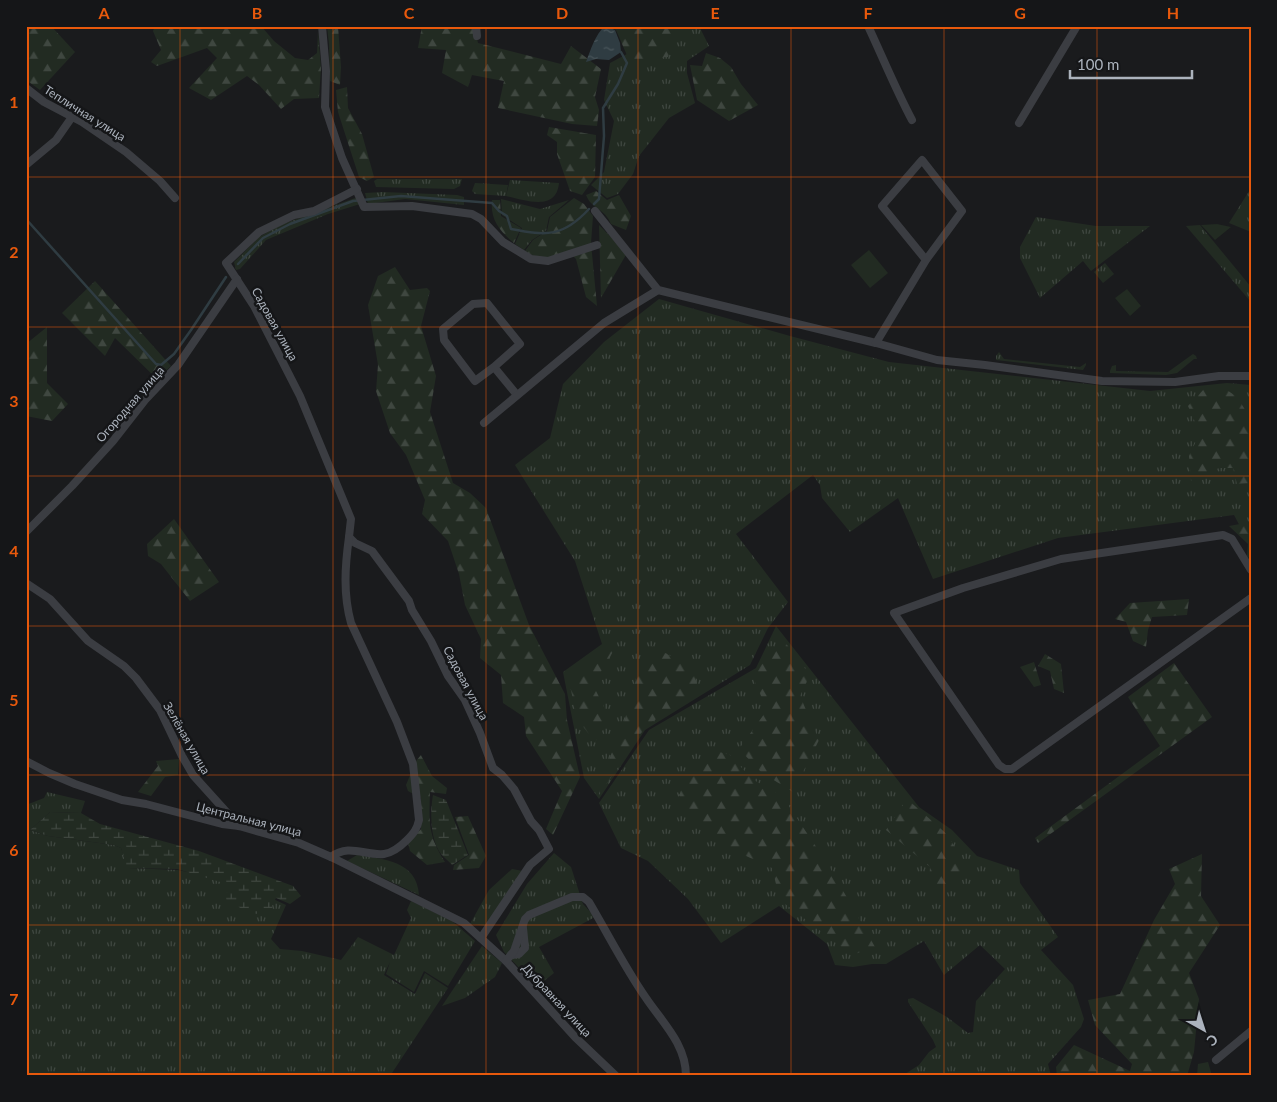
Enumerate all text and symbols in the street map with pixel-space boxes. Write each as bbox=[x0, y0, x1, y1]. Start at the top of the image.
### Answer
text: A bbox=[97, 3, 110, 22]
text: B bbox=[252, 3, 262, 22]
text: C bbox=[404, 3, 415, 22]
text: D bbox=[556, 3, 568, 22]
text: E bbox=[710, 3, 720, 22]
text: F bbox=[863, 3, 873, 22]
text: G bbox=[1014, 3, 1026, 22]
text: H bbox=[1167, 3, 1179, 22]
scale bar bbox=[1070, 48, 1192, 80]
text: 100 m bbox=[1077, 55, 1119, 73]
street label: Тепличная улица bbox=[41, 82, 129, 144]
text: 1 bbox=[9, 92, 19, 111]
text: 2 bbox=[9, 242, 19, 261]
street label: Садовая улица bbox=[249, 285, 301, 363]
street label: Огородная улица bbox=[93, 363, 167, 445]
text: 3 bbox=[9, 391, 19, 410]
text: 4 bbox=[9, 541, 19, 560]
street label: Садовая улица bbox=[440, 643, 492, 723]
text: 5 bbox=[9, 690, 19, 709]
street label: Зелёная улица bbox=[160, 699, 214, 777]
street label: Центральная улица bbox=[195, 799, 303, 839]
text: 6 bbox=[9, 840, 19, 859]
street label: Дубравная улица bbox=[519, 960, 595, 1040]
text: 7 bbox=[9, 989, 19, 1008]
north arrow bbox=[1180, 1004, 1230, 1054]
text: С bbox=[1203, 1031, 1221, 1050]

